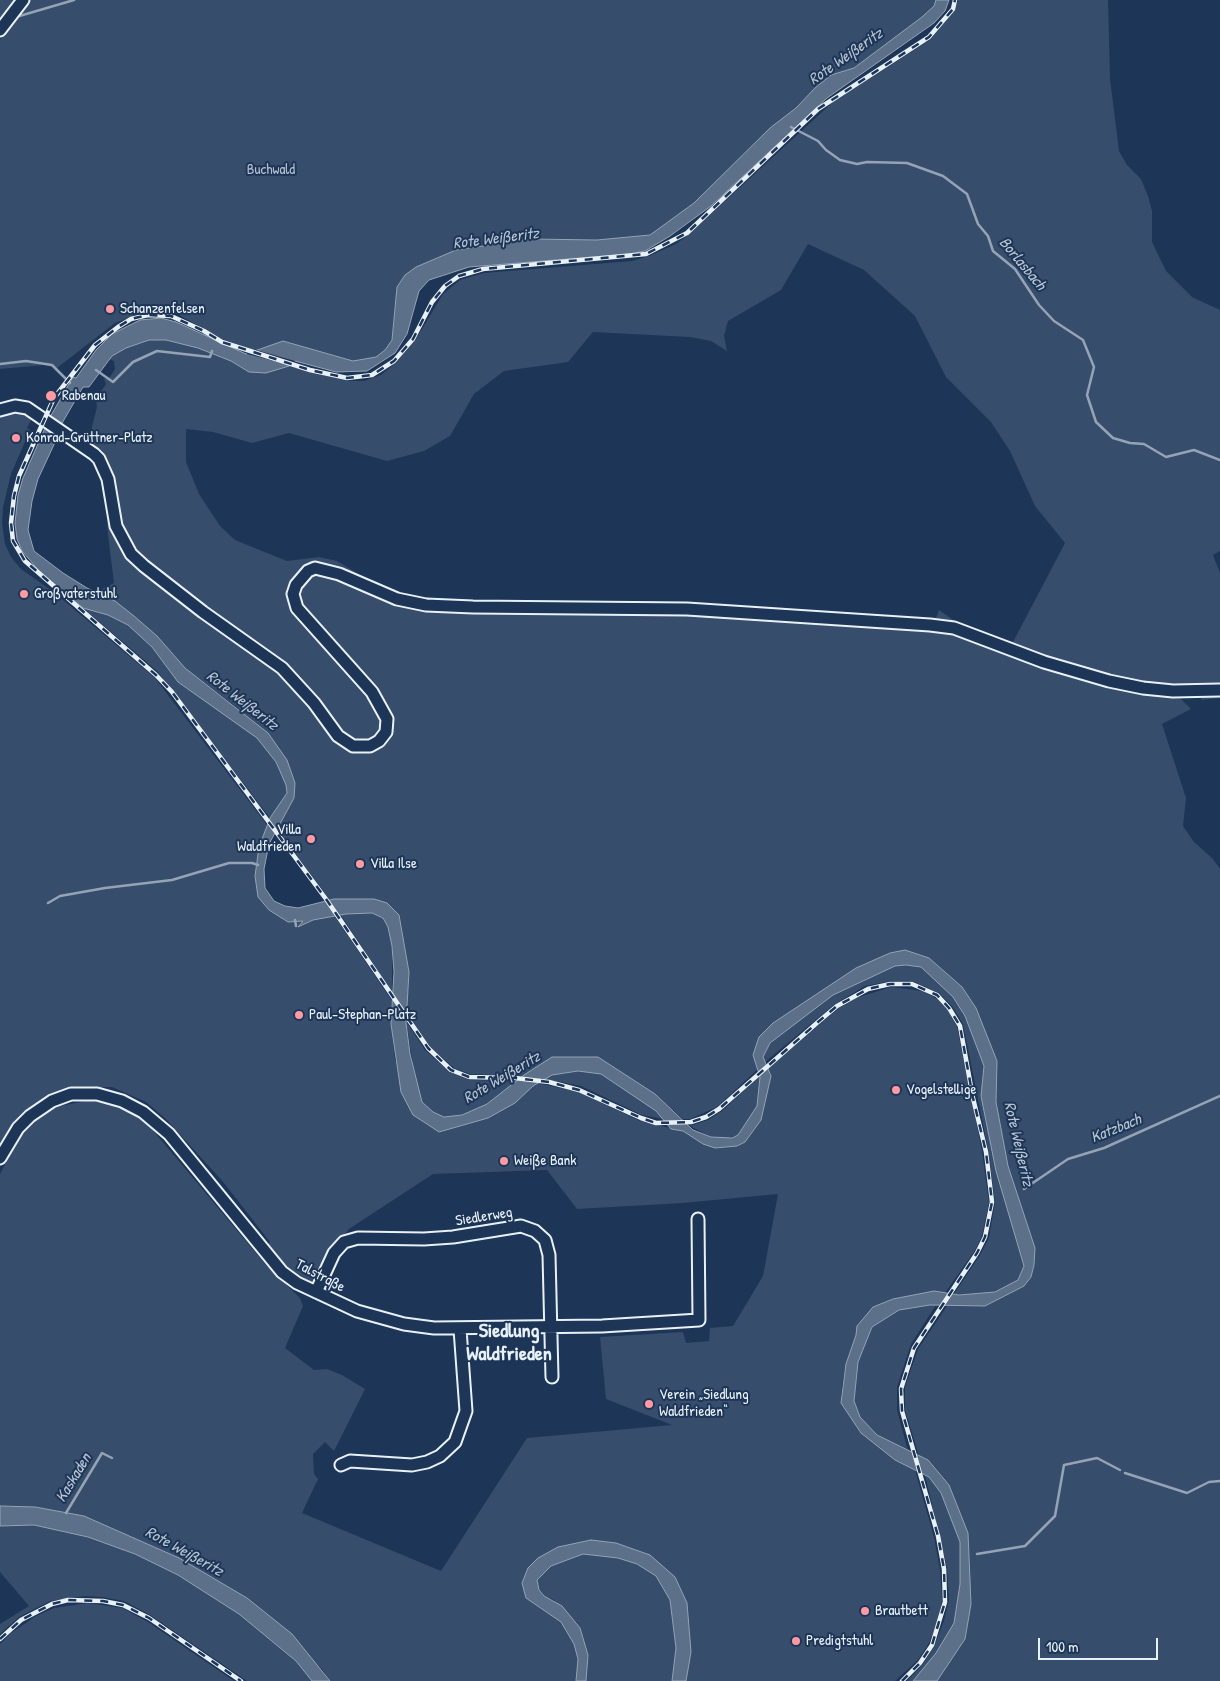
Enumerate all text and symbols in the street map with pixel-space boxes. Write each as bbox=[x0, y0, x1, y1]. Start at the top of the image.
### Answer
water label: Rote Weißeritz bbox=[805, 24, 887, 90]
park label: Buchwald bbox=[247, 161, 295, 179]
water label: Rote Weißeritz bbox=[452, 224, 540, 254]
water label: Borlasbach bbox=[994, 234, 1050, 294]
place label: Schanzenfelsen bbox=[120, 300, 205, 318]
marker: Schanzenfelsen bbox=[104, 303, 116, 315]
place label: Rabenau bbox=[62, 387, 105, 405]
marker: Rabenau bbox=[44, 389, 58, 403]
place label: Konrad-Grüttner-Platz bbox=[26, 429, 153, 447]
marker: Konrad-Grüttner-Platz bbox=[10, 432, 22, 444]
place label: Großvaterstuhl bbox=[34, 585, 117, 603]
marker: Großvaterstuhl bbox=[18, 588, 30, 600]
water label: Rote Weißeritz bbox=[202, 667, 282, 735]
place label: Villa Waldfrieden bbox=[237, 821, 301, 856]
marker: Villa Waldfrieden bbox=[305, 833, 317, 845]
place label: Villa Ilse bbox=[370, 855, 417, 873]
marker: Villa Ilse bbox=[354, 858, 366, 870]
place label: Paul-Stephan-Platz bbox=[309, 1006, 416, 1024]
marker: Paul-Stephan-Platz bbox=[293, 1009, 305, 1021]
water label: Rote Weißeritz bbox=[460, 1048, 544, 1108]
place label: Vogelstellige bbox=[906, 1081, 976, 1099]
marker: Vogelstellige bbox=[890, 1084, 902, 1096]
water label: Rote Weißeritz bbox=[999, 1100, 1037, 1188]
water label: Katzbach bbox=[1088, 1110, 1144, 1148]
place label: Weiße Bank bbox=[514, 1152, 576, 1170]
marker: Weiße Bank bbox=[498, 1155, 510, 1167]
street label: Siedlerweg bbox=[454, 1204, 514, 1230]
street label: Talstraße bbox=[292, 1256, 348, 1296]
district label: Siedlung Waldfrieden bbox=[466, 1320, 552, 1367]
place label: Verein „Siedlung Waldfrieden“ bbox=[659, 1386, 749, 1421]
marker: Verein „Siedlung Waldfrieden“ bbox=[643, 1398, 655, 1410]
water label: Kaskaden bbox=[52, 1450, 96, 1506]
water label: Rote Weißeritz bbox=[142, 1523, 226, 1581]
place label: Brautbett bbox=[875, 1602, 928, 1620]
marker: Brautbett bbox=[859, 1605, 871, 1617]
scale bar bbox=[1040, 1628, 1160, 1660]
place label: Predigtstuhl bbox=[806, 1632, 873, 1650]
marker: Predigtstuhl bbox=[790, 1635, 802, 1647]
text: 100 m bbox=[1046, 1636, 1079, 1657]

